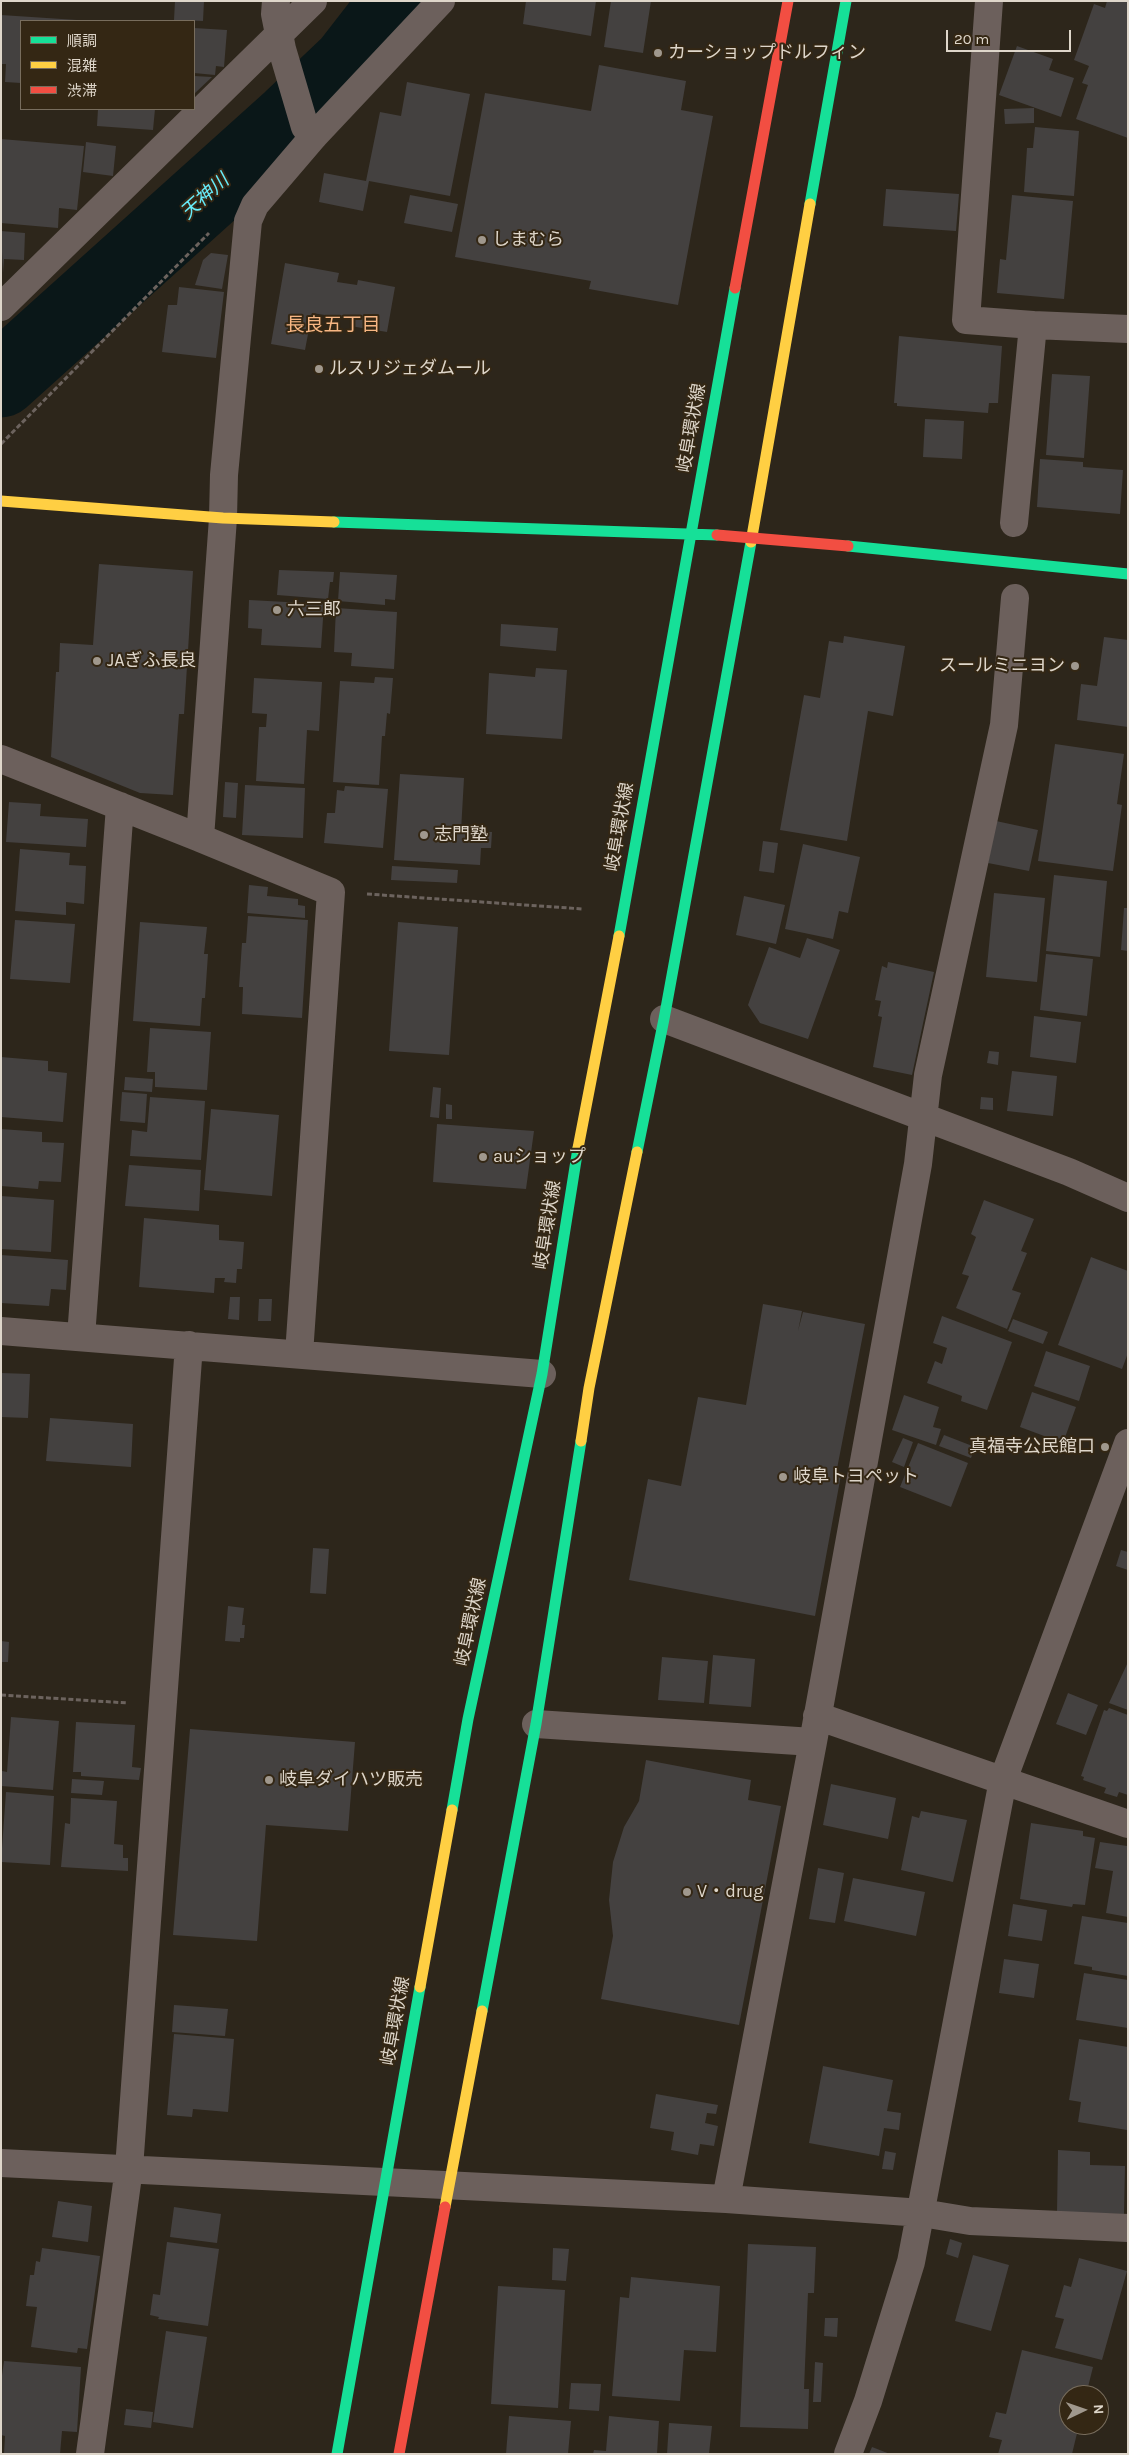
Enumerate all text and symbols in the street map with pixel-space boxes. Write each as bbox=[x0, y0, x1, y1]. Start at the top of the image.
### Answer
legend bbox=[20, 20, 195, 110]
scale bar bbox=[949, 20, 1074, 52]
text: 20 m bbox=[954, 30, 989, 48]
text: 順調 bbox=[67, 32, 97, 50]
place label: カーショップドルフィン bbox=[668, 42, 866, 64]
marker: カーショップドルフィン bbox=[652, 47, 664, 59]
text: 混雑 bbox=[67, 57, 97, 75]
text: 渋滞 bbox=[67, 82, 97, 100]
water label: 天神川 bbox=[176, 169, 234, 225]
place label: しまむら bbox=[492, 229, 564, 251]
marker: しまむら bbox=[476, 234, 488, 246]
district label: 長良五丁目 bbox=[286, 315, 380, 337]
place label: ルスリジェダムール bbox=[329, 358, 491, 380]
marker: ルスリジェダムール bbox=[313, 363, 325, 375]
street label: 岐阜環状線 bbox=[674, 382, 710, 474]
place label: 六三郎 bbox=[287, 599, 341, 621]
marker: 六三郎 bbox=[271, 604, 283, 616]
place label: JAぎふ長良 bbox=[107, 650, 197, 672]
marker: JAぎふ長良 bbox=[91, 655, 103, 667]
place label: スールミニヨン bbox=[939, 655, 1065, 677]
marker: スールミニヨン bbox=[1069, 660, 1081, 672]
street label: 岐阜環状線 bbox=[602, 781, 638, 873]
place label: 志門塾 bbox=[434, 824, 488, 846]
marker: 志門塾 bbox=[418, 829, 430, 841]
place label: auショップ bbox=[493, 1146, 586, 1168]
marker: auショップ bbox=[477, 1151, 489, 1163]
street label: 岐阜環状線 bbox=[530, 1179, 566, 1271]
place label: 真福寺公民館口 bbox=[969, 1436, 1095, 1458]
marker: 真福寺公民館口 bbox=[1099, 1441, 1111, 1453]
place label: 岐阜トヨペット bbox=[793, 1466, 919, 1488]
marker: 岐阜トヨペット bbox=[777, 1471, 789, 1483]
street label: 岐阜環状線 bbox=[451, 1576, 491, 1668]
place label: 岐阜ダイハツ販売 bbox=[279, 1769, 423, 1791]
marker: 岐阜ダイハツ販売 bbox=[263, 1774, 275, 1786]
place label: V・drug bbox=[697, 1881, 763, 1903]
marker: V・drug bbox=[681, 1886, 693, 1898]
street label: 岐阜環状線 bbox=[378, 1975, 414, 2067]
north arrow bbox=[1059, 2385, 1109, 2435]
text: N bbox=[1090, 2404, 1107, 2415]

